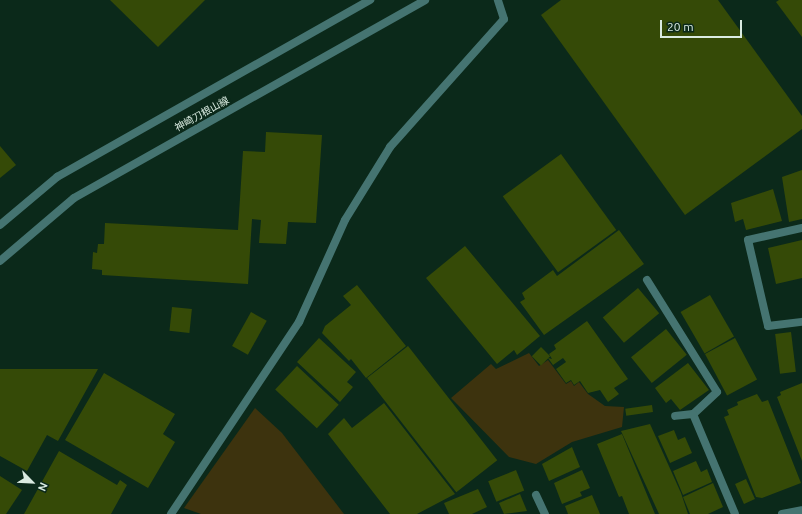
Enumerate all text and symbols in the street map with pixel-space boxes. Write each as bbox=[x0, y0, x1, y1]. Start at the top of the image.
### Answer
scale bar bbox=[662, 12, 744, 38]
text: 20 m bbox=[667, 20, 694, 33]
street label: 神崎刀根山線 bbox=[173, 94, 231, 134]
north arrow bbox=[12, 462, 52, 502]
text: N bbox=[36, 481, 50, 493]

